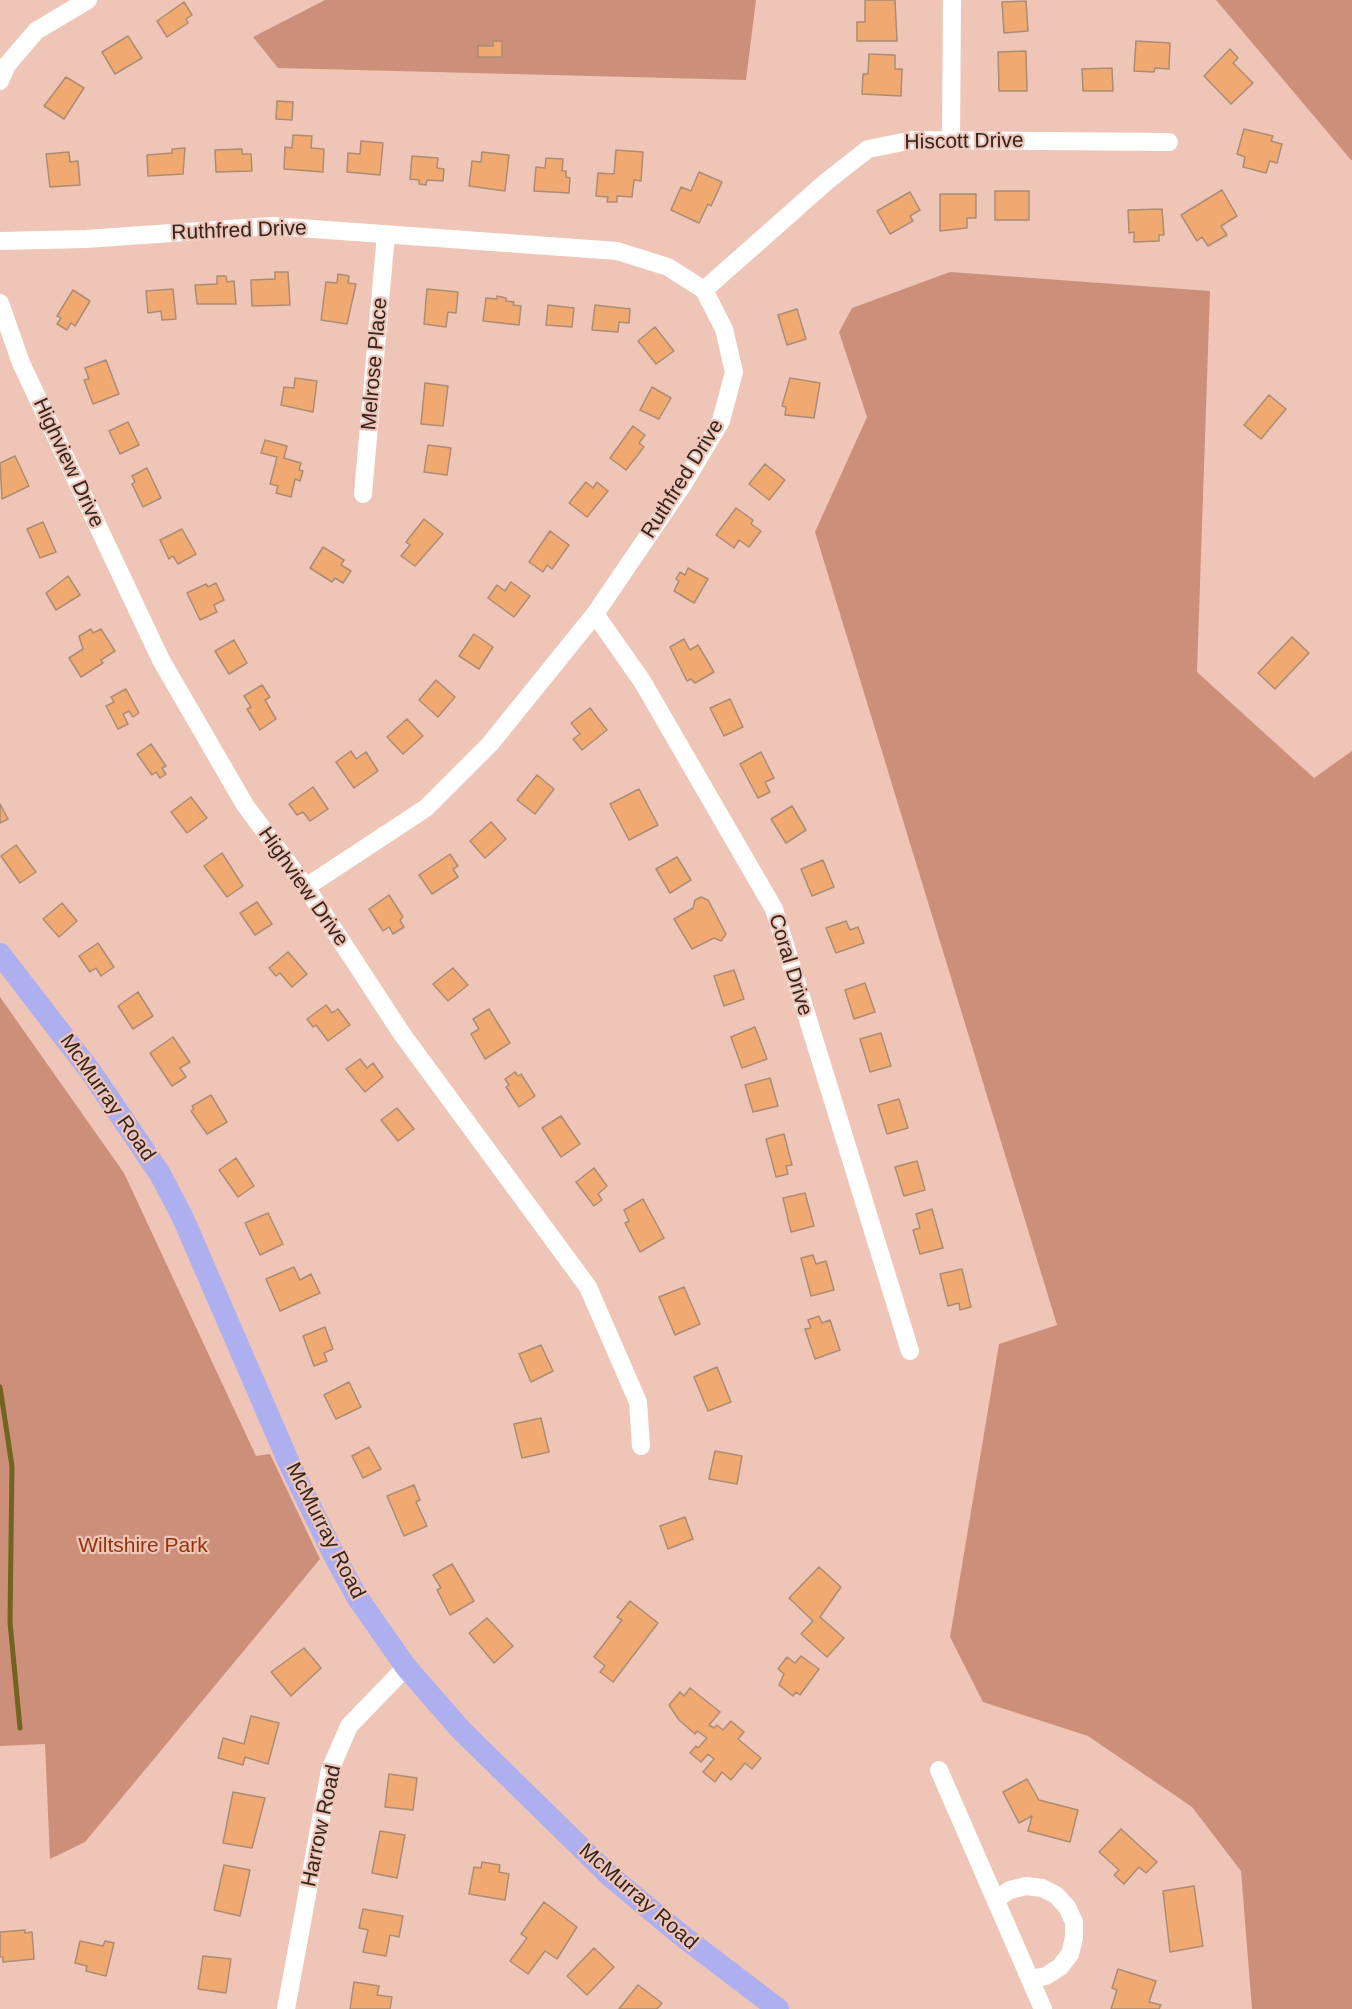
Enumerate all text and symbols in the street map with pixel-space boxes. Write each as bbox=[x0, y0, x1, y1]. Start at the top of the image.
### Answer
street label: Hiscott Drive bbox=[904, 128, 1024, 156]
street label: Ruthfred Drive bbox=[171, 216, 307, 246]
street label: Melrose Place bbox=[357, 297, 393, 431]
street label: Highview Drive bbox=[27, 394, 109, 532]
street label: Ruthfred Drive bbox=[636, 415, 730, 543]
street label: Highview Drive bbox=[253, 822, 353, 952]
street label: Coral Drive bbox=[763, 911, 817, 1019]
street label: McMurray Road bbox=[54, 1030, 160, 1166]
street label: McMurray Road bbox=[280, 1459, 370, 1603]
park label: Wiltshire Park bbox=[78, 1533, 208, 1559]
street label: Harrow Road bbox=[297, 1763, 347, 1889]
street label: McMurray Road bbox=[573, 1838, 703, 1956]

